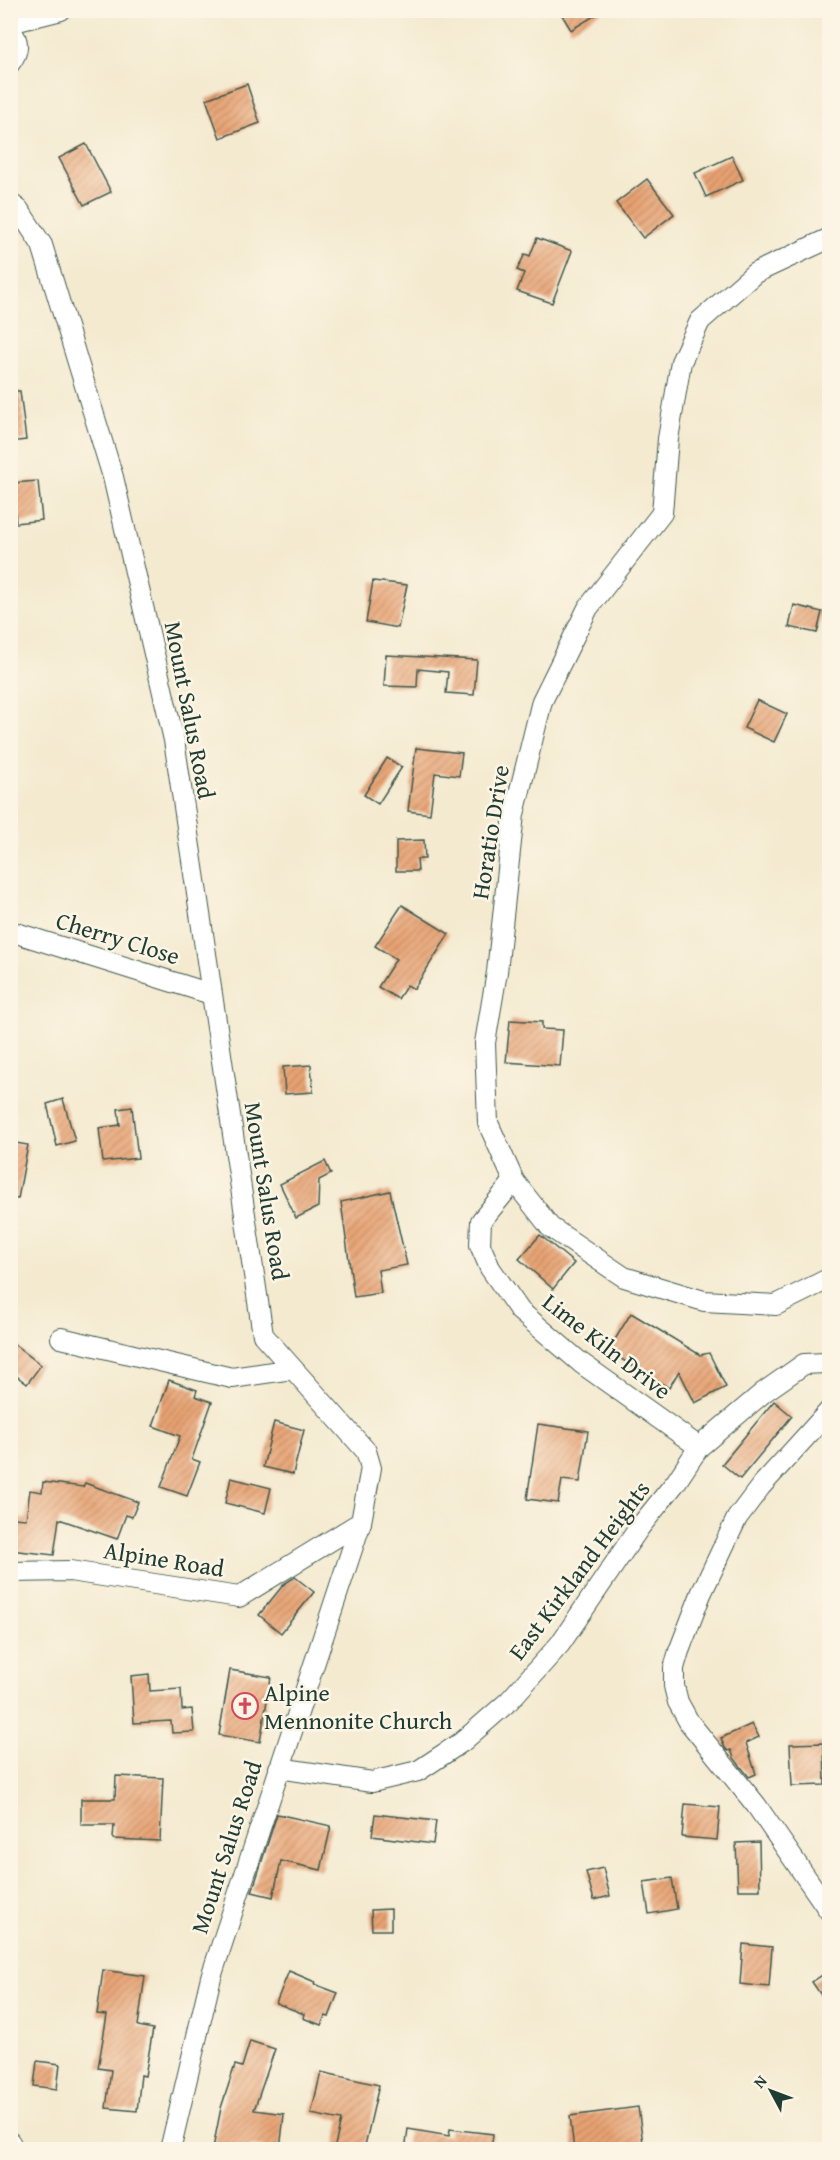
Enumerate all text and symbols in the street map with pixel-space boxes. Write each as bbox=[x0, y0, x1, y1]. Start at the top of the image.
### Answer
street label: Mount Salus Road bbox=[156, 618, 224, 802]
street label: Horatio Drive bbox=[462, 762, 518, 902]
street label: Cherry Close bbox=[52, 903, 184, 973]
street label: Mount Salus Road bbox=[236, 1099, 298, 1283]
street label: Lime Kiln Drive bbox=[535, 1285, 679, 1407]
street label: East Kirkland Heights bbox=[500, 1473, 658, 1667]
street label: Alpine Road bbox=[101, 1532, 227, 1586]
place label: Alpine Mennonite Church bbox=[264, 1675, 453, 1738]
church icon: Alpine Mennonite Church bbox=[230, 1691, 260, 1721]
street label: Mount Salus Road bbox=[182, 1756, 271, 1938]
north arrow bbox=[741, 2061, 801, 2121]
text: N bbox=[747, 2069, 772, 2093]

